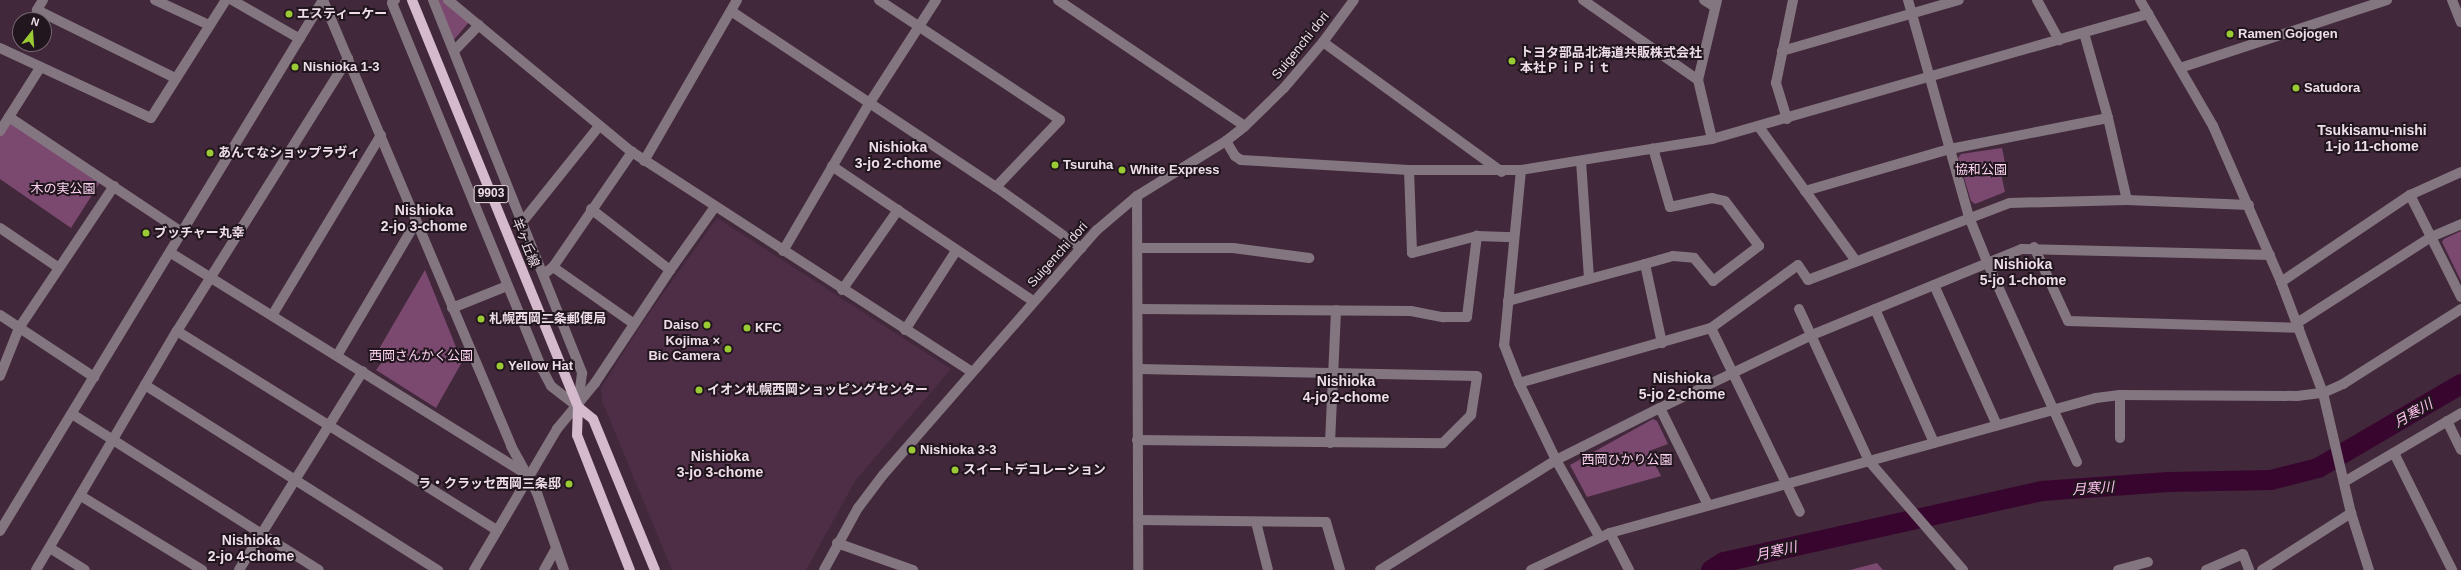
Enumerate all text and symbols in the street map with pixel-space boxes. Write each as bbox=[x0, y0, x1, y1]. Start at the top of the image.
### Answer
place label: エスティーケー bbox=[297, 6, 388, 22]
marker: エスティーケー bbox=[284, 9, 294, 19]
street label: Suigenchi dori bbox=[1269, 9, 1333, 83]
north arrow bbox=[12, 12, 52, 52]
text: N bbox=[30, 15, 41, 28]
place label: Ramen Gojogen bbox=[2238, 26, 2338, 42]
marker: Ramen Gojogen bbox=[2225, 29, 2235, 39]
place label: トヨタ部品北海道共販株式会社 本社ＰｉＰｉｔ bbox=[1520, 46, 1702, 77]
marker: トヨタ部品北海道共販株式会社 本社ＰｉＰｉｔ bbox=[1507, 56, 1517, 66]
place label: Nishioka 1-3 bbox=[303, 59, 380, 75]
marker: Nishioka 1-3 bbox=[290, 62, 300, 72]
place label: Satudora bbox=[2304, 80, 2360, 96]
marker: Satudora bbox=[2291, 83, 2301, 93]
district label: Tsukisamu-nishi 1-jo 11-chome bbox=[2317, 122, 2427, 154]
district label: Nishioka 3-jo 2-chome bbox=[855, 139, 941, 172]
place label: あんてなショップラヴィ bbox=[218, 145, 361, 161]
marker: あんてなショップラヴィ bbox=[205, 148, 215, 158]
place label: Tsuruha bbox=[1063, 157, 1113, 173]
marker: Tsuruha bbox=[1050, 160, 1060, 170]
place label: White Express bbox=[1130, 162, 1220, 178]
park label: 協和公園 bbox=[1955, 162, 2007, 178]
marker: White Express bbox=[1117, 165, 1127, 175]
park label: 木の実公園 bbox=[31, 181, 95, 197]
road number: 9903 bbox=[473, 184, 509, 204]
district label: Nishioka 2-jo 3-chome bbox=[381, 202, 467, 234]
street label: 羊ヶ丘線 bbox=[508, 216, 542, 270]
street label: Suigenchi dori bbox=[1025, 219, 1091, 291]
place label: ブッチャー丸幸 bbox=[154, 225, 245, 241]
marker: ブッチャー丸幸 bbox=[141, 228, 151, 238]
district label: Nishioka 5-jo 1-chome bbox=[1980, 256, 2066, 288]
place label: 札幌西岡二条郵便局 bbox=[489, 311, 606, 327]
marker: 札幌西岡二条郵便局 bbox=[476, 314, 486, 324]
place label: Daiso bbox=[664, 317, 699, 333]
marker: Daiso bbox=[702, 320, 712, 330]
place label: KFC bbox=[755, 320, 782, 336]
marker: KFC bbox=[742, 323, 752, 333]
place label: Kojima × Bic Camera bbox=[648, 334, 720, 365]
marker: Kojima × Bic Camera bbox=[723, 344, 733, 354]
park label: 西岡さんかく公園 bbox=[369, 348, 473, 364]
place label: Yellow Hat bbox=[508, 358, 573, 374]
marker: Yellow Hat bbox=[495, 361, 505, 371]
district label: Nishioka 5-jo 2-chome bbox=[1639, 370, 1725, 402]
district label: Nishioka 4-jo 2-chome bbox=[1303, 373, 1389, 406]
place label: イオン札幌西岡ショッピングセンター bbox=[707, 382, 928, 398]
marker: イオン札幌西岡ショッピングセンター bbox=[694, 385, 704, 395]
water label: 月寒川 bbox=[2391, 395, 2435, 431]
place label: Nishioka 3-3 bbox=[920, 442, 997, 458]
marker: Nishioka 3-3 bbox=[907, 445, 917, 455]
district label: Nishioka 3-jo 3-chome bbox=[677, 448, 763, 480]
park label: 西岡ひかり公園 bbox=[1582, 452, 1672, 468]
place label: スイートデコレーション bbox=[963, 462, 1106, 478]
marker: スイートデコレーション bbox=[950, 465, 960, 475]
place label: ラ・クラッセ西岡三条邸 bbox=[418, 476, 561, 492]
water label: 月寒川 bbox=[2071, 478, 2115, 498]
marker: ラ・クラッセ西岡三条邸 bbox=[564, 479, 574, 489]
district label: Nishioka 2-jo 4-chome bbox=[208, 532, 294, 564]
water label: 月寒川 bbox=[1754, 538, 1798, 564]

